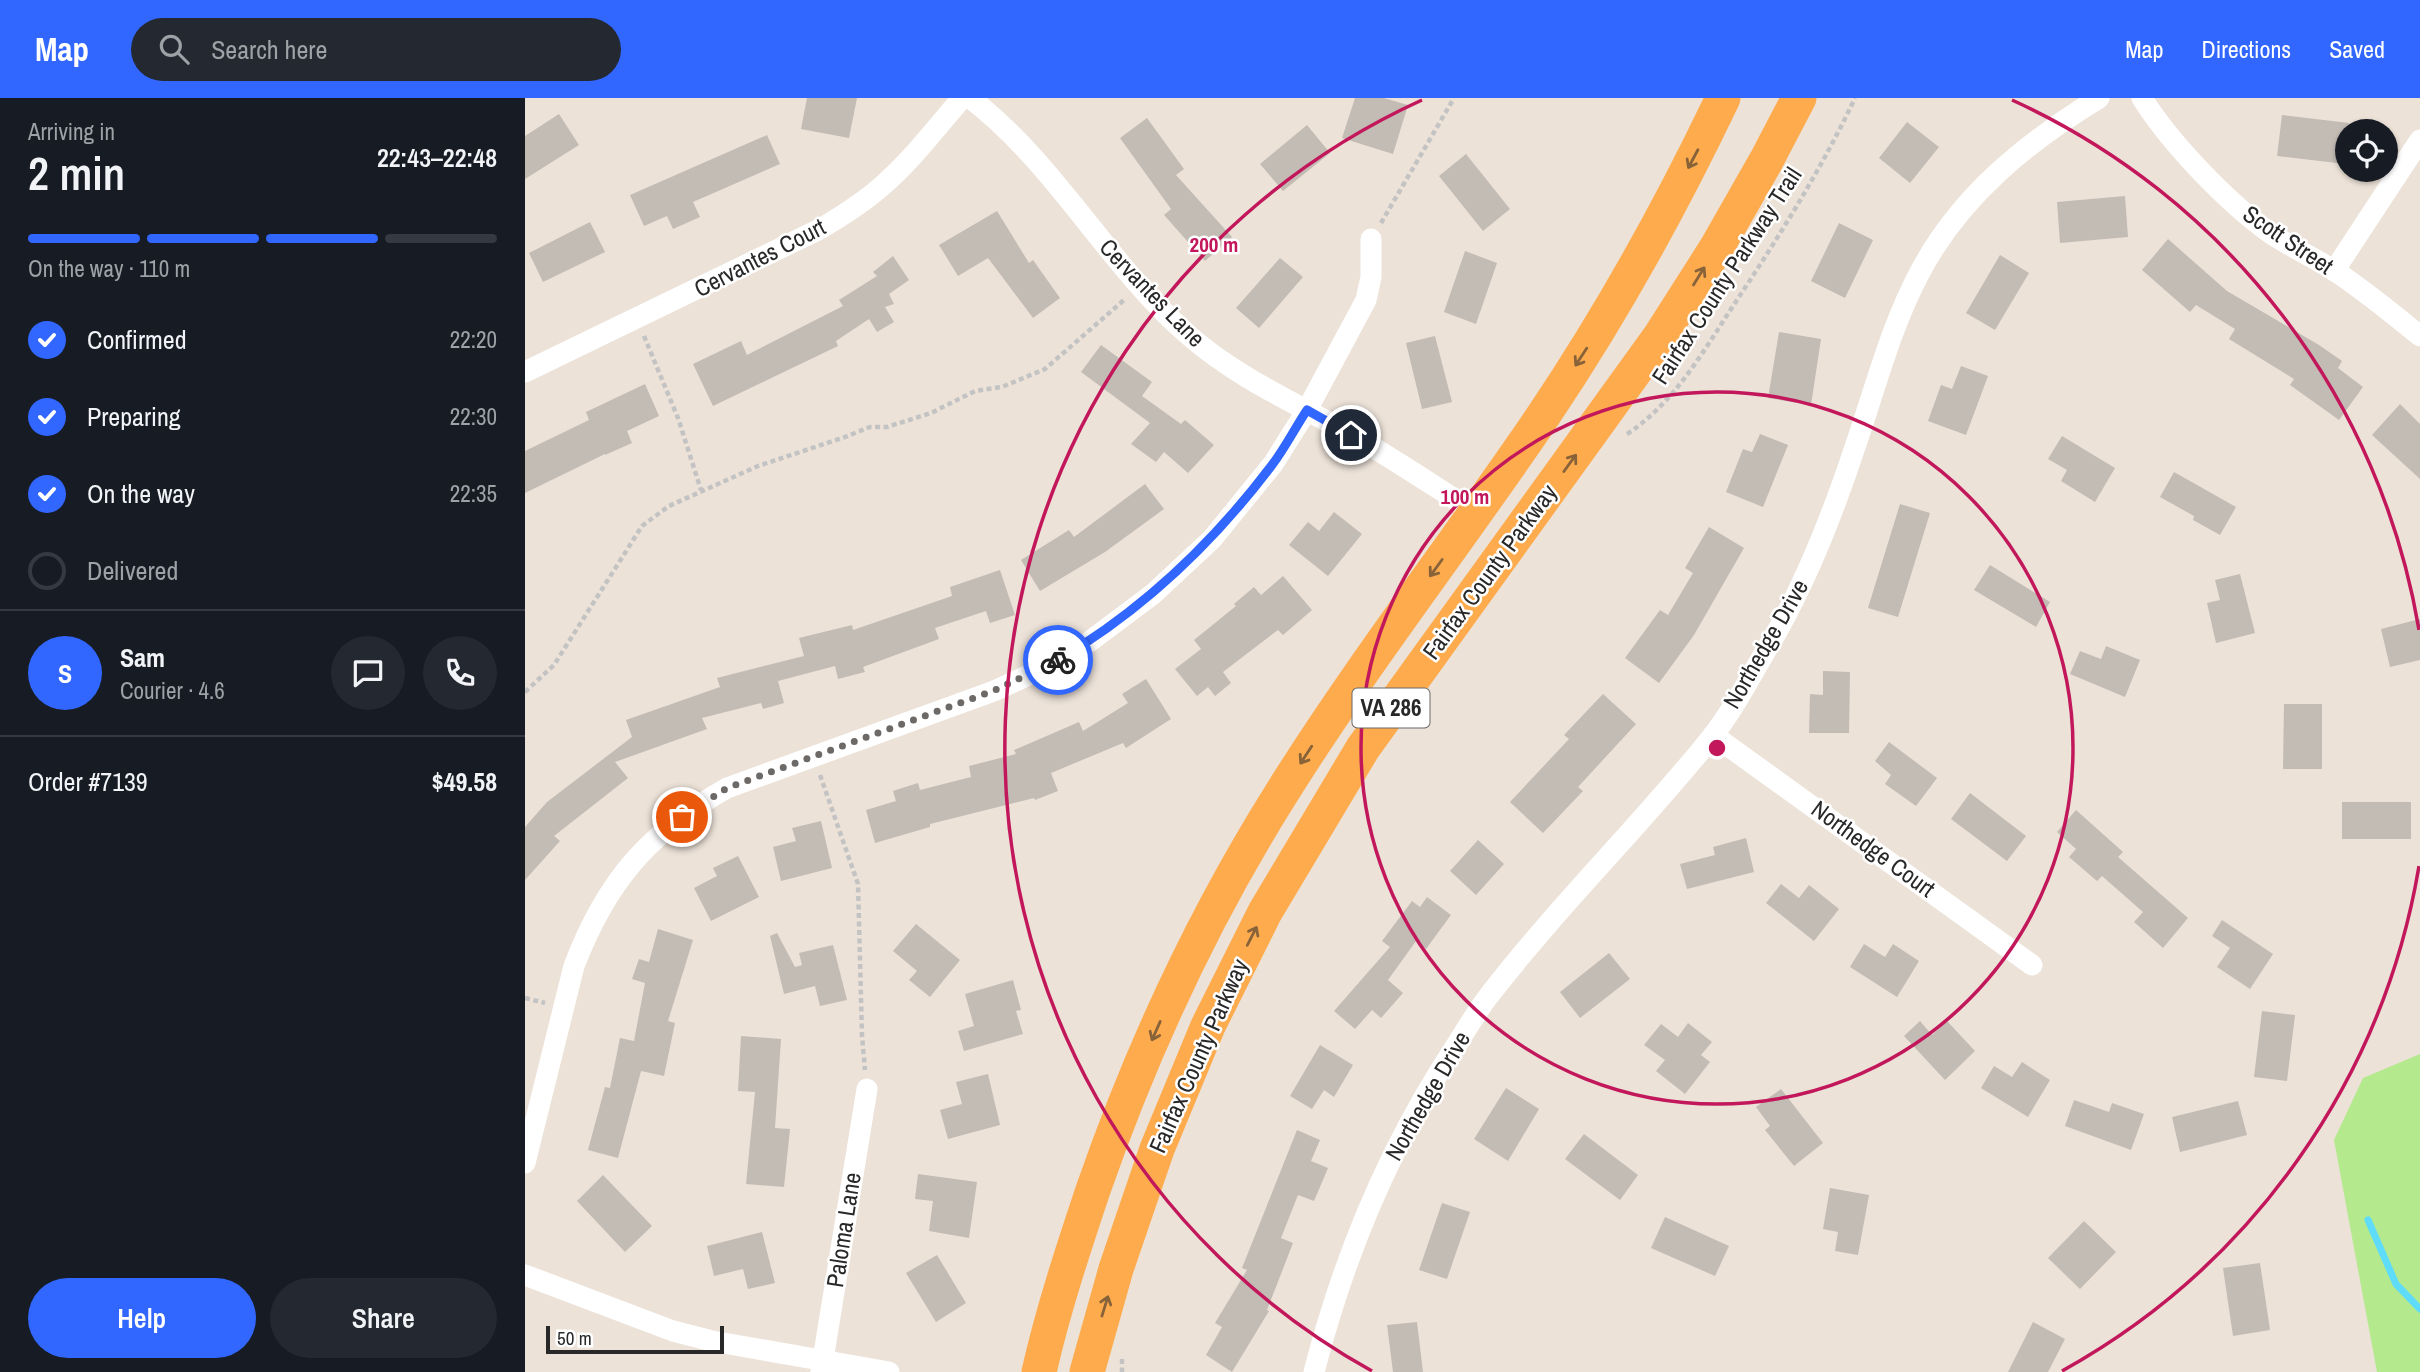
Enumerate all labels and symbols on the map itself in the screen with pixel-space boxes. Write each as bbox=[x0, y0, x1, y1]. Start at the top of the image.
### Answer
one-way arrow bbox=[1686, 149, 1700, 169]
street label: Fairfax County Parkway Trail bbox=[1644, 161, 1808, 390]
street label: Scott Street bbox=[2237, 197, 2341, 281]
street label: Cervantes Court bbox=[688, 210, 831, 304]
text: 200 m bbox=[1190, 230, 1238, 259]
street label: Cervantes Lane bbox=[1093, 231, 1212, 353]
one-way arrow bbox=[1691, 267, 1706, 286]
one-way arrow bbox=[1573, 347, 1588, 366]
pin bbox=[1321, 405, 1381, 465]
one-way arrow bbox=[1563, 454, 1577, 473]
street label: Fairfax County Parkway bbox=[1415, 477, 1564, 665]
text: 100 m bbox=[1441, 482, 1489, 511]
one-way arrow bbox=[1429, 558, 1443, 577]
street label: Northedge Drive bbox=[1715, 573, 1815, 714]
courier bbox=[1023, 625, 1093, 695]
road number: VA 286 bbox=[1353, 688, 1429, 728]
centre of rings bbox=[1705, 736, 1729, 760]
one-way arrow bbox=[1299, 745, 1314, 764]
pin bbox=[652, 787, 712, 847]
street label: Northedge Court bbox=[1805, 792, 1942, 904]
one-way arrow bbox=[1246, 926, 1260, 947]
street label: Fairfax County Parkway bbox=[1141, 953, 1255, 1158]
one-way arrow bbox=[1149, 1020, 1162, 1042]
street label: Northedge Drive bbox=[1377, 1025, 1477, 1166]
street label: Paloma Lane bbox=[818, 1170, 868, 1290]
one-way arrow bbox=[1099, 1295, 1112, 1317]
scale bar bbox=[546, 1323, 725, 1355]

